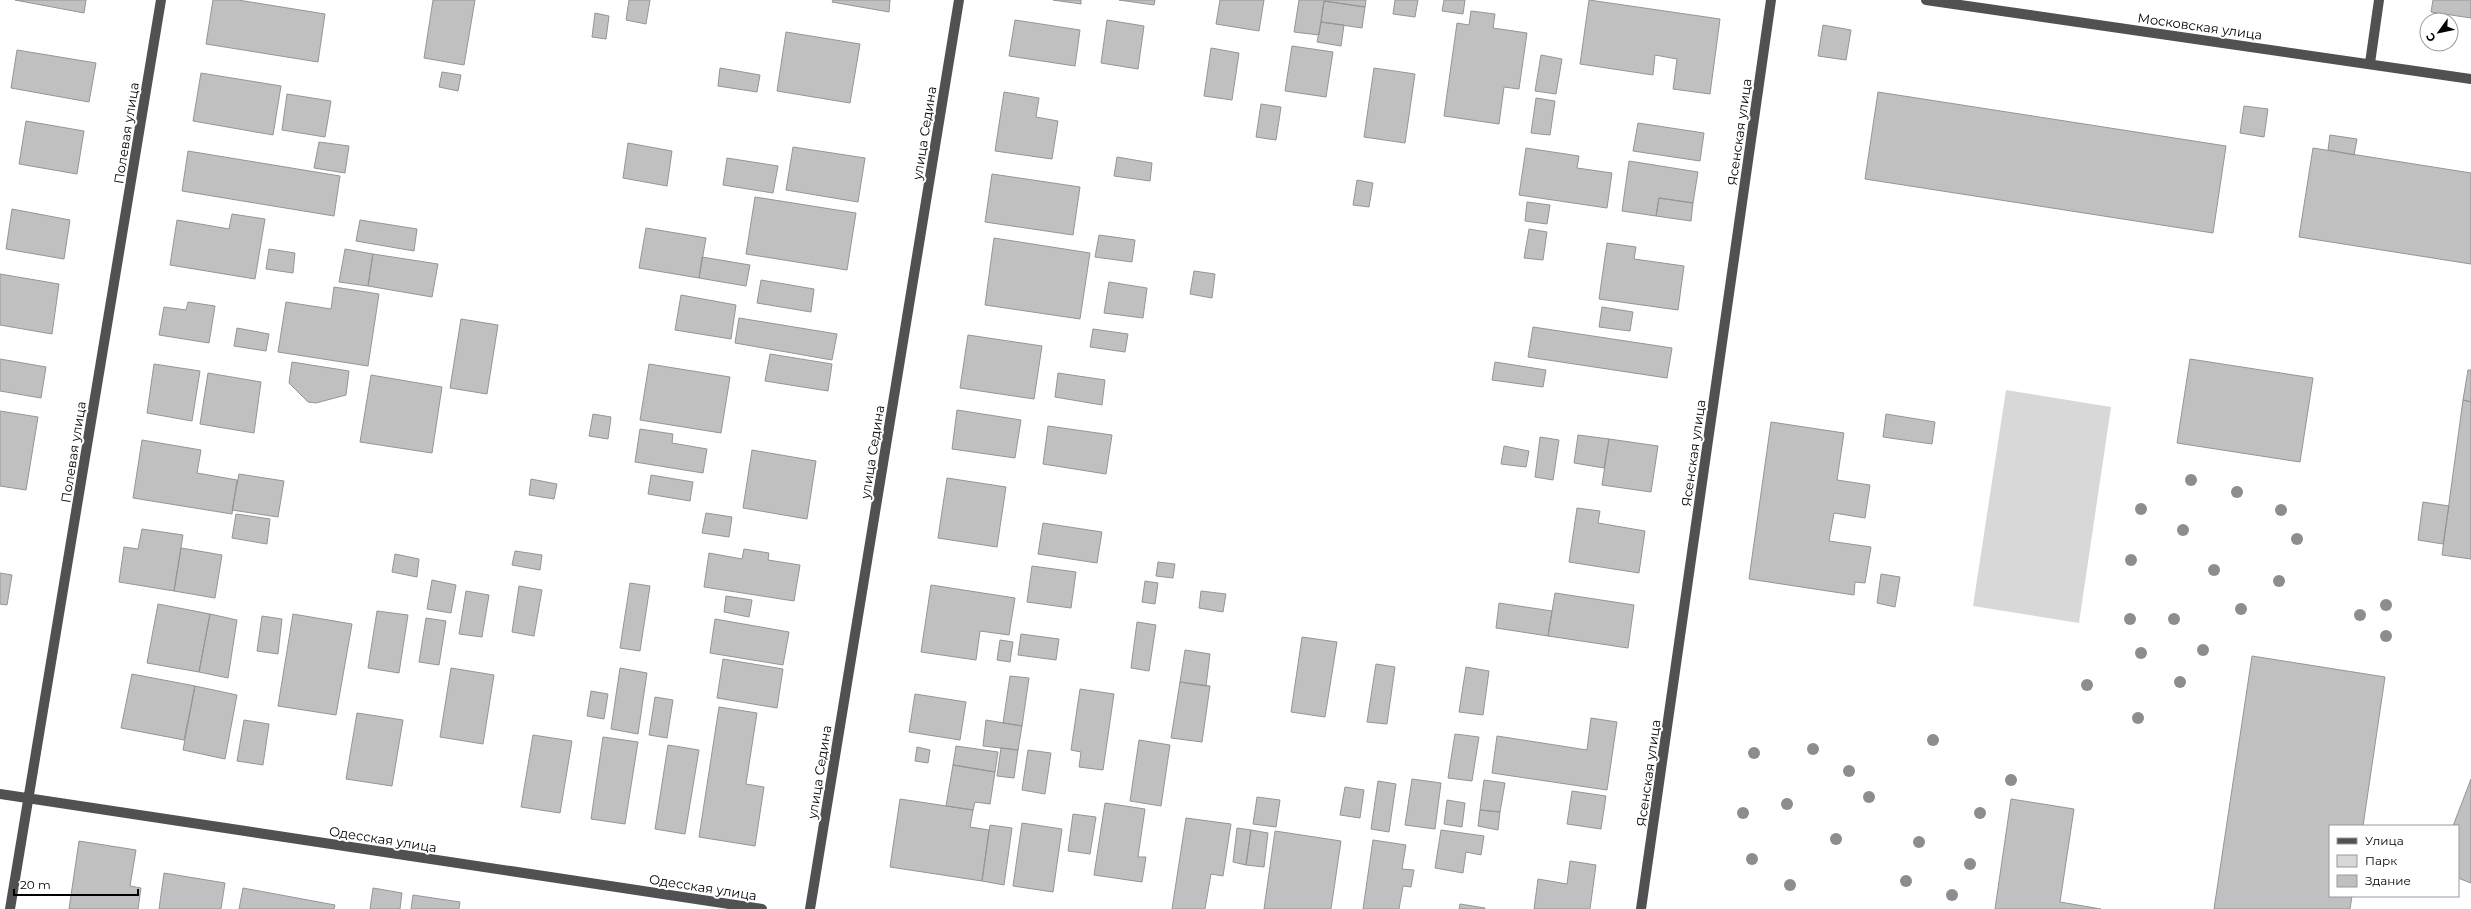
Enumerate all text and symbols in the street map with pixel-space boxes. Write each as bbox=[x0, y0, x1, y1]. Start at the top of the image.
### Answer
street label: Московская улица bbox=[2137, 9, 2263, 43]
north arrow bbox=[2419, 12, 2459, 52]
text: С bbox=[2423, 30, 2439, 45]
street label: Ясенская улица bbox=[1724, 78, 1754, 186]
street label: Полевая улица bbox=[110, 81, 142, 185]
street label: улица Седина bbox=[909, 85, 939, 182]
street label: Ясенская улица bbox=[1678, 399, 1708, 507]
street label: Полевая улица bbox=[57, 400, 89, 504]
street label: улица Седина bbox=[857, 404, 887, 501]
street label: Ясенская улица bbox=[1633, 719, 1663, 827]
street label: улица Седина bbox=[804, 724, 834, 821]
street label: Одесская улица bbox=[328, 823, 438, 855]
legend bbox=[2329, 825, 2459, 897]
text: Улица bbox=[2365, 833, 2404, 848]
text: Парк bbox=[2365, 853, 2397, 868]
scale bar bbox=[14, 871, 138, 897]
street label: Одесская улица bbox=[648, 871, 758, 903]
text: Здание bbox=[2365, 873, 2411, 888]
text: 20 m bbox=[20, 877, 51, 892]

